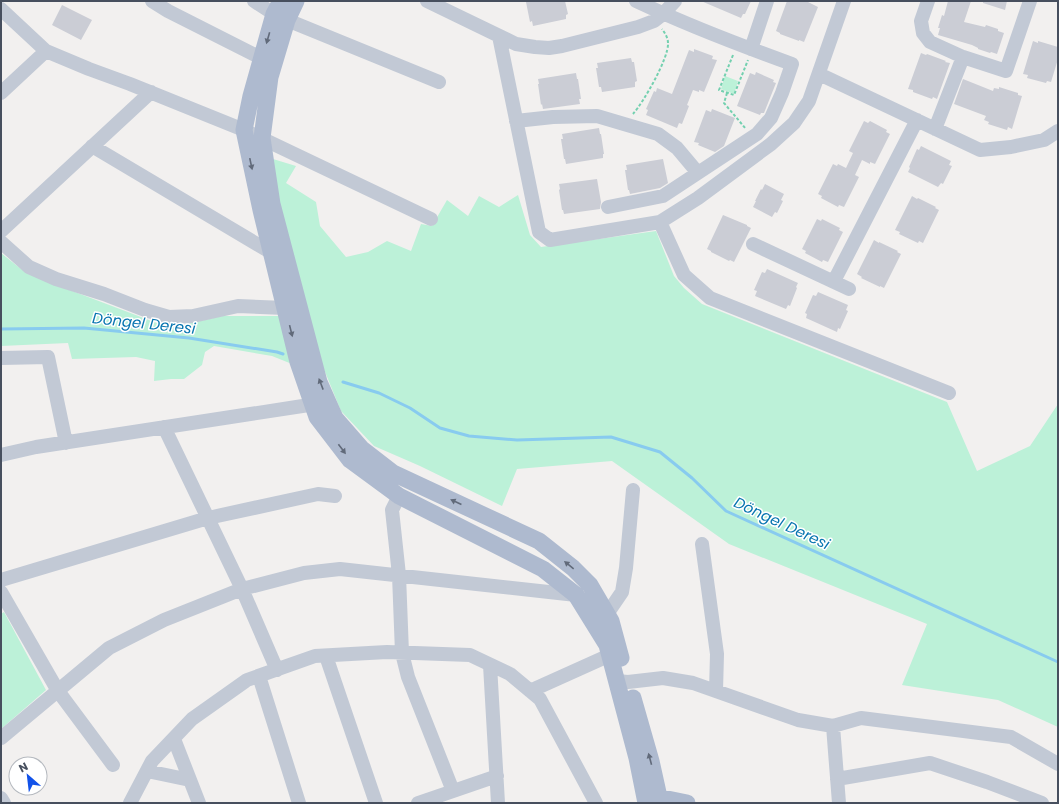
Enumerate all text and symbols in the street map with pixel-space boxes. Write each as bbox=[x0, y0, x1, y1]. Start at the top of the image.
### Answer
one-way arrow bbox=[264, 31, 270, 44]
one-way arrow bbox=[249, 158, 255, 170]
water label: Döngel Deresi bbox=[91, 307, 197, 339]
one-way arrow bbox=[288, 325, 294, 337]
one-way arrow bbox=[317, 378, 323, 390]
one-way arrow bbox=[338, 443, 346, 454]
water label: Döngel Deresi bbox=[731, 492, 834, 555]
one-way arrow bbox=[450, 499, 462, 505]
one-way arrow bbox=[564, 560, 575, 569]
one-way arrow bbox=[647, 752, 653, 764]
north arrow bbox=[8, 756, 48, 796]
text: N bbox=[16, 758, 31, 776]

